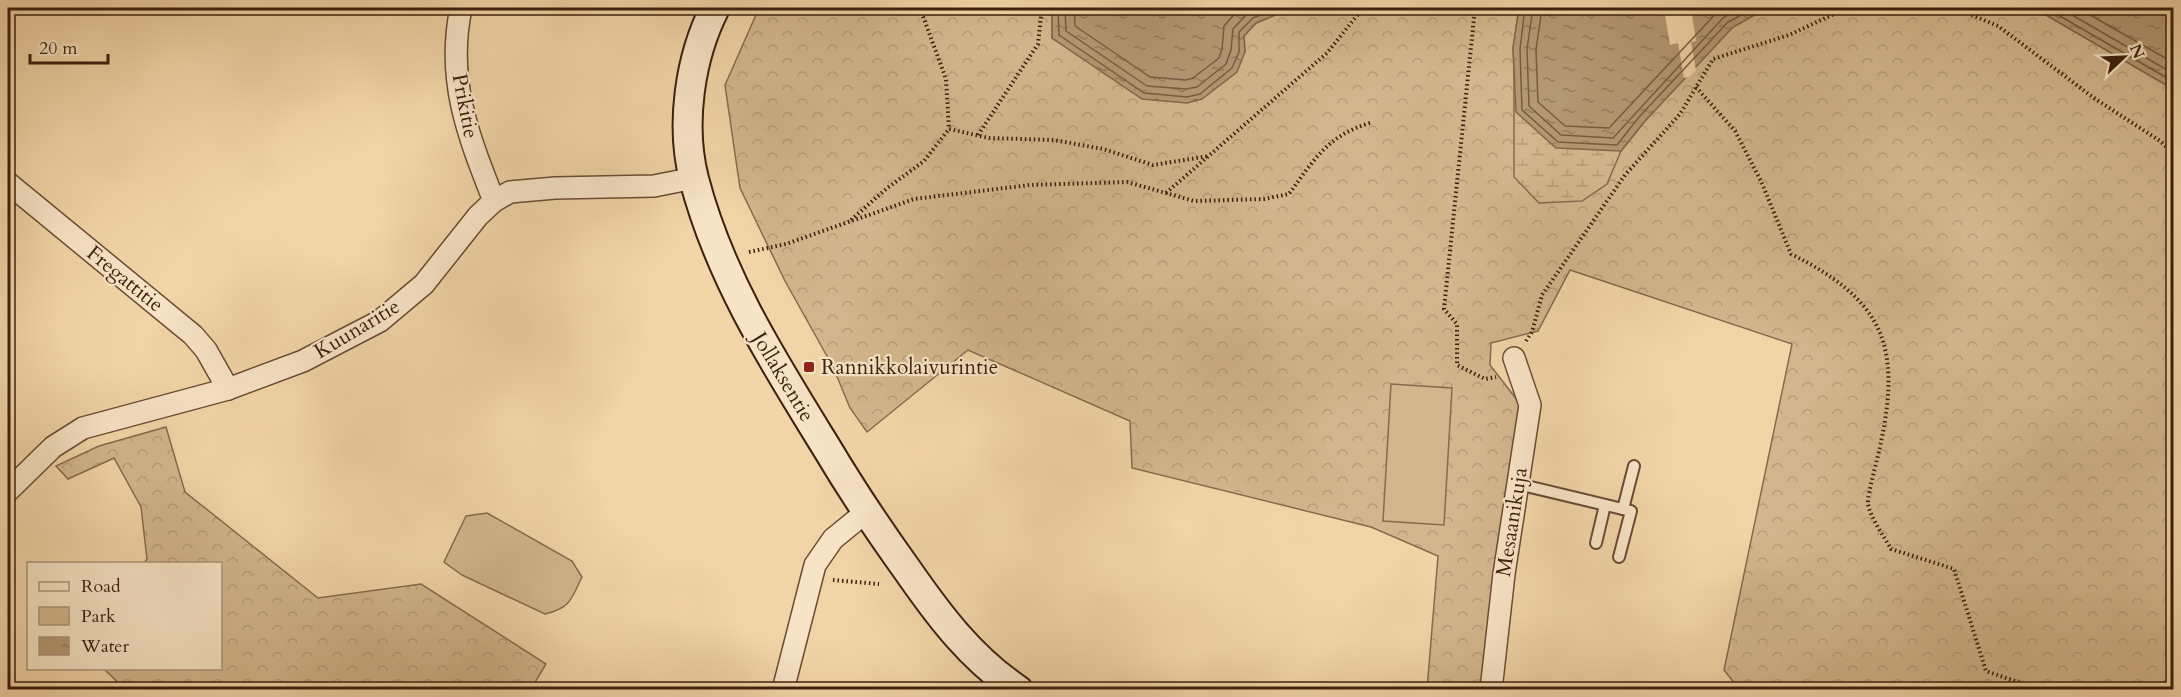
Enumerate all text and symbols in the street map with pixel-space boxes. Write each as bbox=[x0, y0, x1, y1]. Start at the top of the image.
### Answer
scale bar bbox=[30, 27, 108, 65]
north arrow bbox=[2094, 27, 2154, 87]
text: 20 m bbox=[39, 36, 78, 61]
text: N bbox=[2124, 41, 2150, 62]
street label: Prikitie bbox=[445, 71, 485, 141]
street label: Fregattitie bbox=[80, 239, 170, 319]
street label: Kuunaritie bbox=[309, 292, 405, 366]
street label: Jollaksentie bbox=[743, 324, 821, 427]
place label: Rannikkolaivurintie bbox=[821, 353, 998, 382]
marker: Rannikkolaivurintie bbox=[802, 360, 816, 374]
street label: Mesaanikuja bbox=[1489, 465, 1535, 579]
legend bbox=[27, 562, 222, 670]
text: Road bbox=[81, 574, 121, 599]
text: Park bbox=[81, 604, 116, 629]
text: Water bbox=[80, 634, 130, 659]

